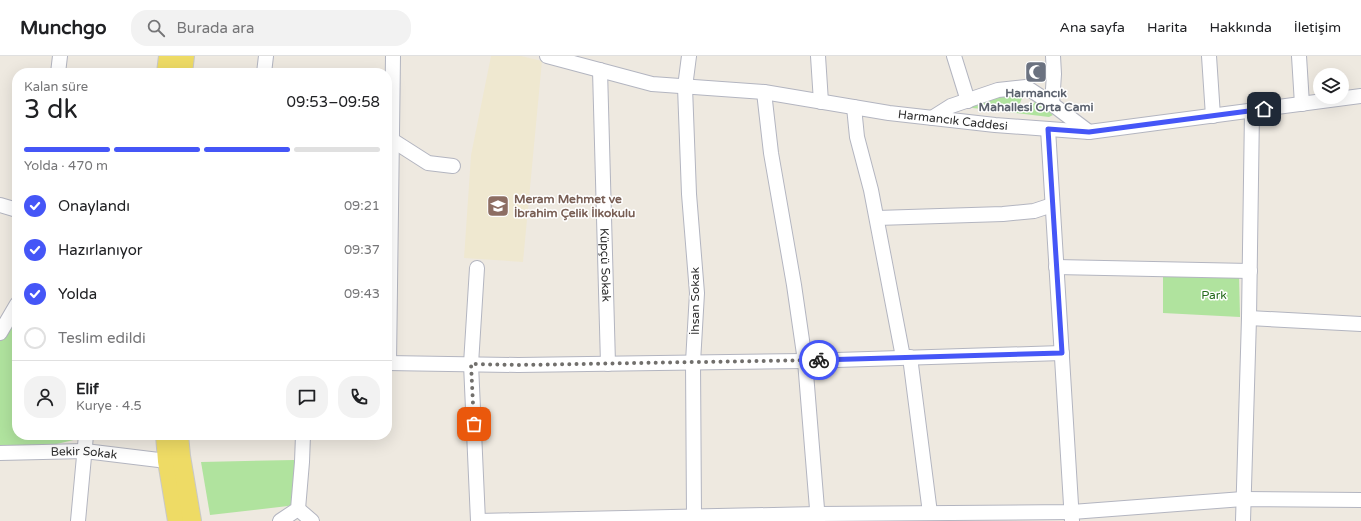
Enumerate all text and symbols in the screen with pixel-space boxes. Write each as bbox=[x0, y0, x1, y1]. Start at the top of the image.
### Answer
search box bbox=[131, 10, 411, 46]
text: Munchgo bbox=[20, 17, 107, 39]
icon: search bbox=[145, 17, 167, 39]
text: Burada ara bbox=[177, 19, 255, 37]
text: Ana sayfa bbox=[1060, 19, 1125, 36]
text: Harita bbox=[1147, 19, 1187, 36]
text: Hakkında bbox=[1209, 19, 1272, 36]
text: İletişim bbox=[1294, 19, 1341, 36]
mosque icon: Harmancık Mahallesi Orta Cami bbox=[1023, 59, 1049, 85]
map controls bbox=[1313, 68, 1349, 104]
button: layers bbox=[1313, 68, 1349, 104]
text: Kalan süre bbox=[24, 79, 88, 95]
place label: Harmancık Mahallesi Orta Cami bbox=[979, 86, 1093, 114]
pin bbox=[1247, 92, 1281, 126]
text: 09:53–09:58 bbox=[287, 93, 380, 111]
text: 3 dk bbox=[24, 94, 78, 125]
icon: home bbox=[1253, 98, 1275, 120]
street label: Harmancık Caddesi bbox=[897, 107, 1008, 133]
text: Yolda · 470 m bbox=[24, 158, 108, 174]
place label: Meram Mehmet ve İbrahim Çelik İlkokulu bbox=[514, 192, 635, 221]
school or university icon: Meram Mehmet ve İbrahim Çelik İlkokulu bbox=[485, 193, 511, 219]
icon: check bbox=[24, 195, 46, 217]
text: Onaylandı bbox=[58, 197, 130, 215]
text: 09:21 bbox=[344, 198, 380, 214]
street label: Küpçü Sokak bbox=[597, 228, 613, 303]
icon: check bbox=[24, 239, 46, 261]
text: Hazırlanıyor bbox=[58, 241, 143, 259]
text: 09:37 bbox=[344, 242, 380, 258]
street label: İhsan Sokak bbox=[688, 267, 702, 335]
icon: check bbox=[24, 283, 46, 305]
text: Yolda bbox=[58, 285, 97, 303]
text: 09:43 bbox=[344, 286, 380, 302]
park label: Park bbox=[1201, 288, 1227, 302]
text: Teslim edildi bbox=[58, 329, 146, 347]
courier bbox=[799, 340, 839, 380]
icon: bike bbox=[808, 349, 830, 371]
button: person bbox=[24, 376, 66, 418]
button: chat bbox=[286, 376, 328, 418]
button: phone bbox=[338, 376, 380, 418]
text: Elif bbox=[76, 380, 99, 398]
text: Kurye · 4.5 bbox=[76, 398, 142, 414]
pin bbox=[457, 407, 491, 441]
icon: bag bbox=[463, 413, 485, 435]
street label: Bekir Sokak bbox=[50, 444, 118, 462]

